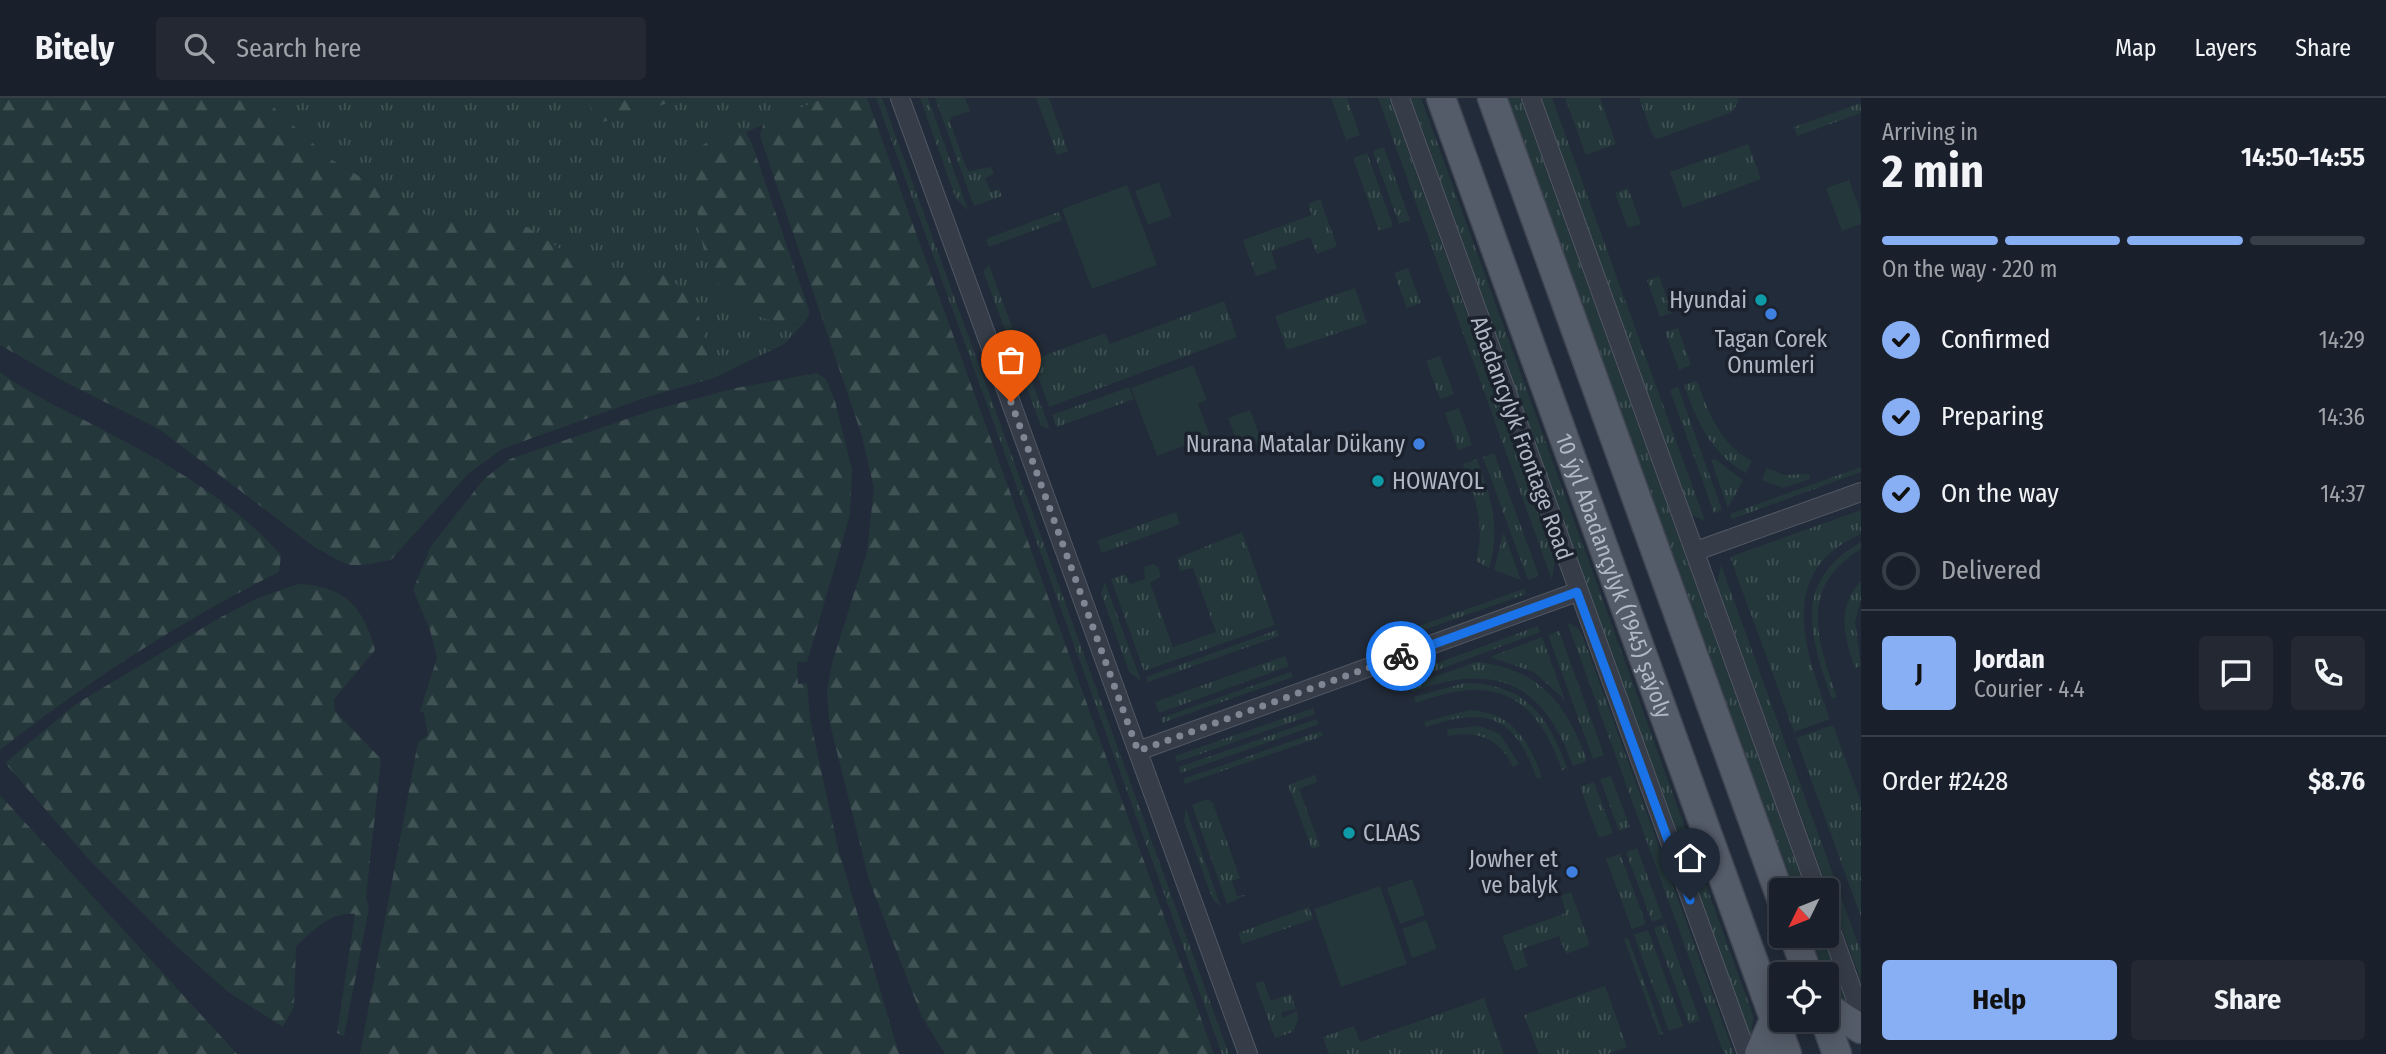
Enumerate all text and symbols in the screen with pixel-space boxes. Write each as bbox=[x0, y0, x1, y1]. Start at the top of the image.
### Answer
search box bbox=[156, 17, 646, 80]
text: Bitely bbox=[35, 28, 114, 68]
icon: search bbox=[180, 29, 218, 67]
text: Search here bbox=[236, 33, 361, 64]
text: Map bbox=[2115, 34, 2157, 62]
text: Layers bbox=[2195, 34, 2257, 62]
text: Share bbox=[2295, 34, 2351, 62]
text: Arriving in bbox=[1882, 118, 1978, 146]
text: 14:50–14:55 bbox=[2241, 142, 2365, 173]
text: 2 min bbox=[1882, 144, 1984, 199]
text: On the way · 220 m bbox=[1882, 255, 2057, 283]
place label: Hyundai bbox=[1669, 286, 1747, 314]
marker: Hyundai bbox=[1753, 292, 1769, 308]
marker: Tagan Corek Onumleri bbox=[1763, 306, 1779, 322]
street label: Abadancylyk Frontage Road bbox=[1465, 312, 1579, 564]
icon: check bbox=[1882, 321, 1920, 359]
text: Confirmed bbox=[1941, 324, 2051, 355]
place label: Tagan Corek Onumleri bbox=[1715, 325, 1828, 379]
text: 14:29 bbox=[2319, 326, 2365, 354]
pin bbox=[981, 330, 1041, 402]
icon: bag bbox=[992, 341, 1030, 379]
icon: check bbox=[1882, 398, 1920, 436]
text: Preparing bbox=[1941, 401, 2043, 432]
text: 14:36 bbox=[2318, 403, 2365, 431]
street label: 10 ýyl Abadançylyk (1945) şaýoly bbox=[1550, 429, 1678, 723]
place label: Nurana Matalar Dükany bbox=[1186, 430, 1406, 458]
marker: Nurana Matalar Dükany bbox=[1411, 436, 1427, 452]
place label: HOWAYOL bbox=[1392, 467, 1484, 495]
marker: HOWAYOL bbox=[1370, 473, 1386, 489]
icon: check bbox=[1882, 475, 1920, 513]
text: On the way bbox=[1941, 478, 2059, 509]
text: 14:37 bbox=[2320, 480, 2365, 508]
text: Delivered bbox=[1941, 555, 2042, 586]
courier bbox=[1366, 621, 1436, 691]
button: chat bbox=[2199, 636, 2273, 710]
button: phone bbox=[2291, 636, 2365, 710]
icon: bike bbox=[1382, 637, 1420, 675]
text: Jordan bbox=[1974, 644, 2045, 675]
text: J bbox=[1915, 658, 1923, 689]
text: Courier · 4.4 bbox=[1974, 675, 2085, 703]
text: Order #2428 bbox=[1882, 766, 2008, 797]
text: $8.76 bbox=[2308, 766, 2365, 797]
place label: CLAAS bbox=[1363, 819, 1420, 847]
marker: CLAAS bbox=[1341, 825, 1357, 841]
pin bbox=[1660, 828, 1720, 900]
icon: home bbox=[1671, 839, 1709, 877]
place label: Jowher et ve balyk bbox=[1469, 845, 1558, 899]
marker: Jowher et ve balyk bbox=[1564, 864, 1580, 880]
north arrow bbox=[1769, 878, 1839, 948]
map controls bbox=[1769, 878, 1839, 1032]
button: Help bbox=[1882, 960, 2117, 1040]
button: Share bbox=[2131, 960, 2365, 1040]
button: locate bbox=[1769, 962, 1839, 1032]

